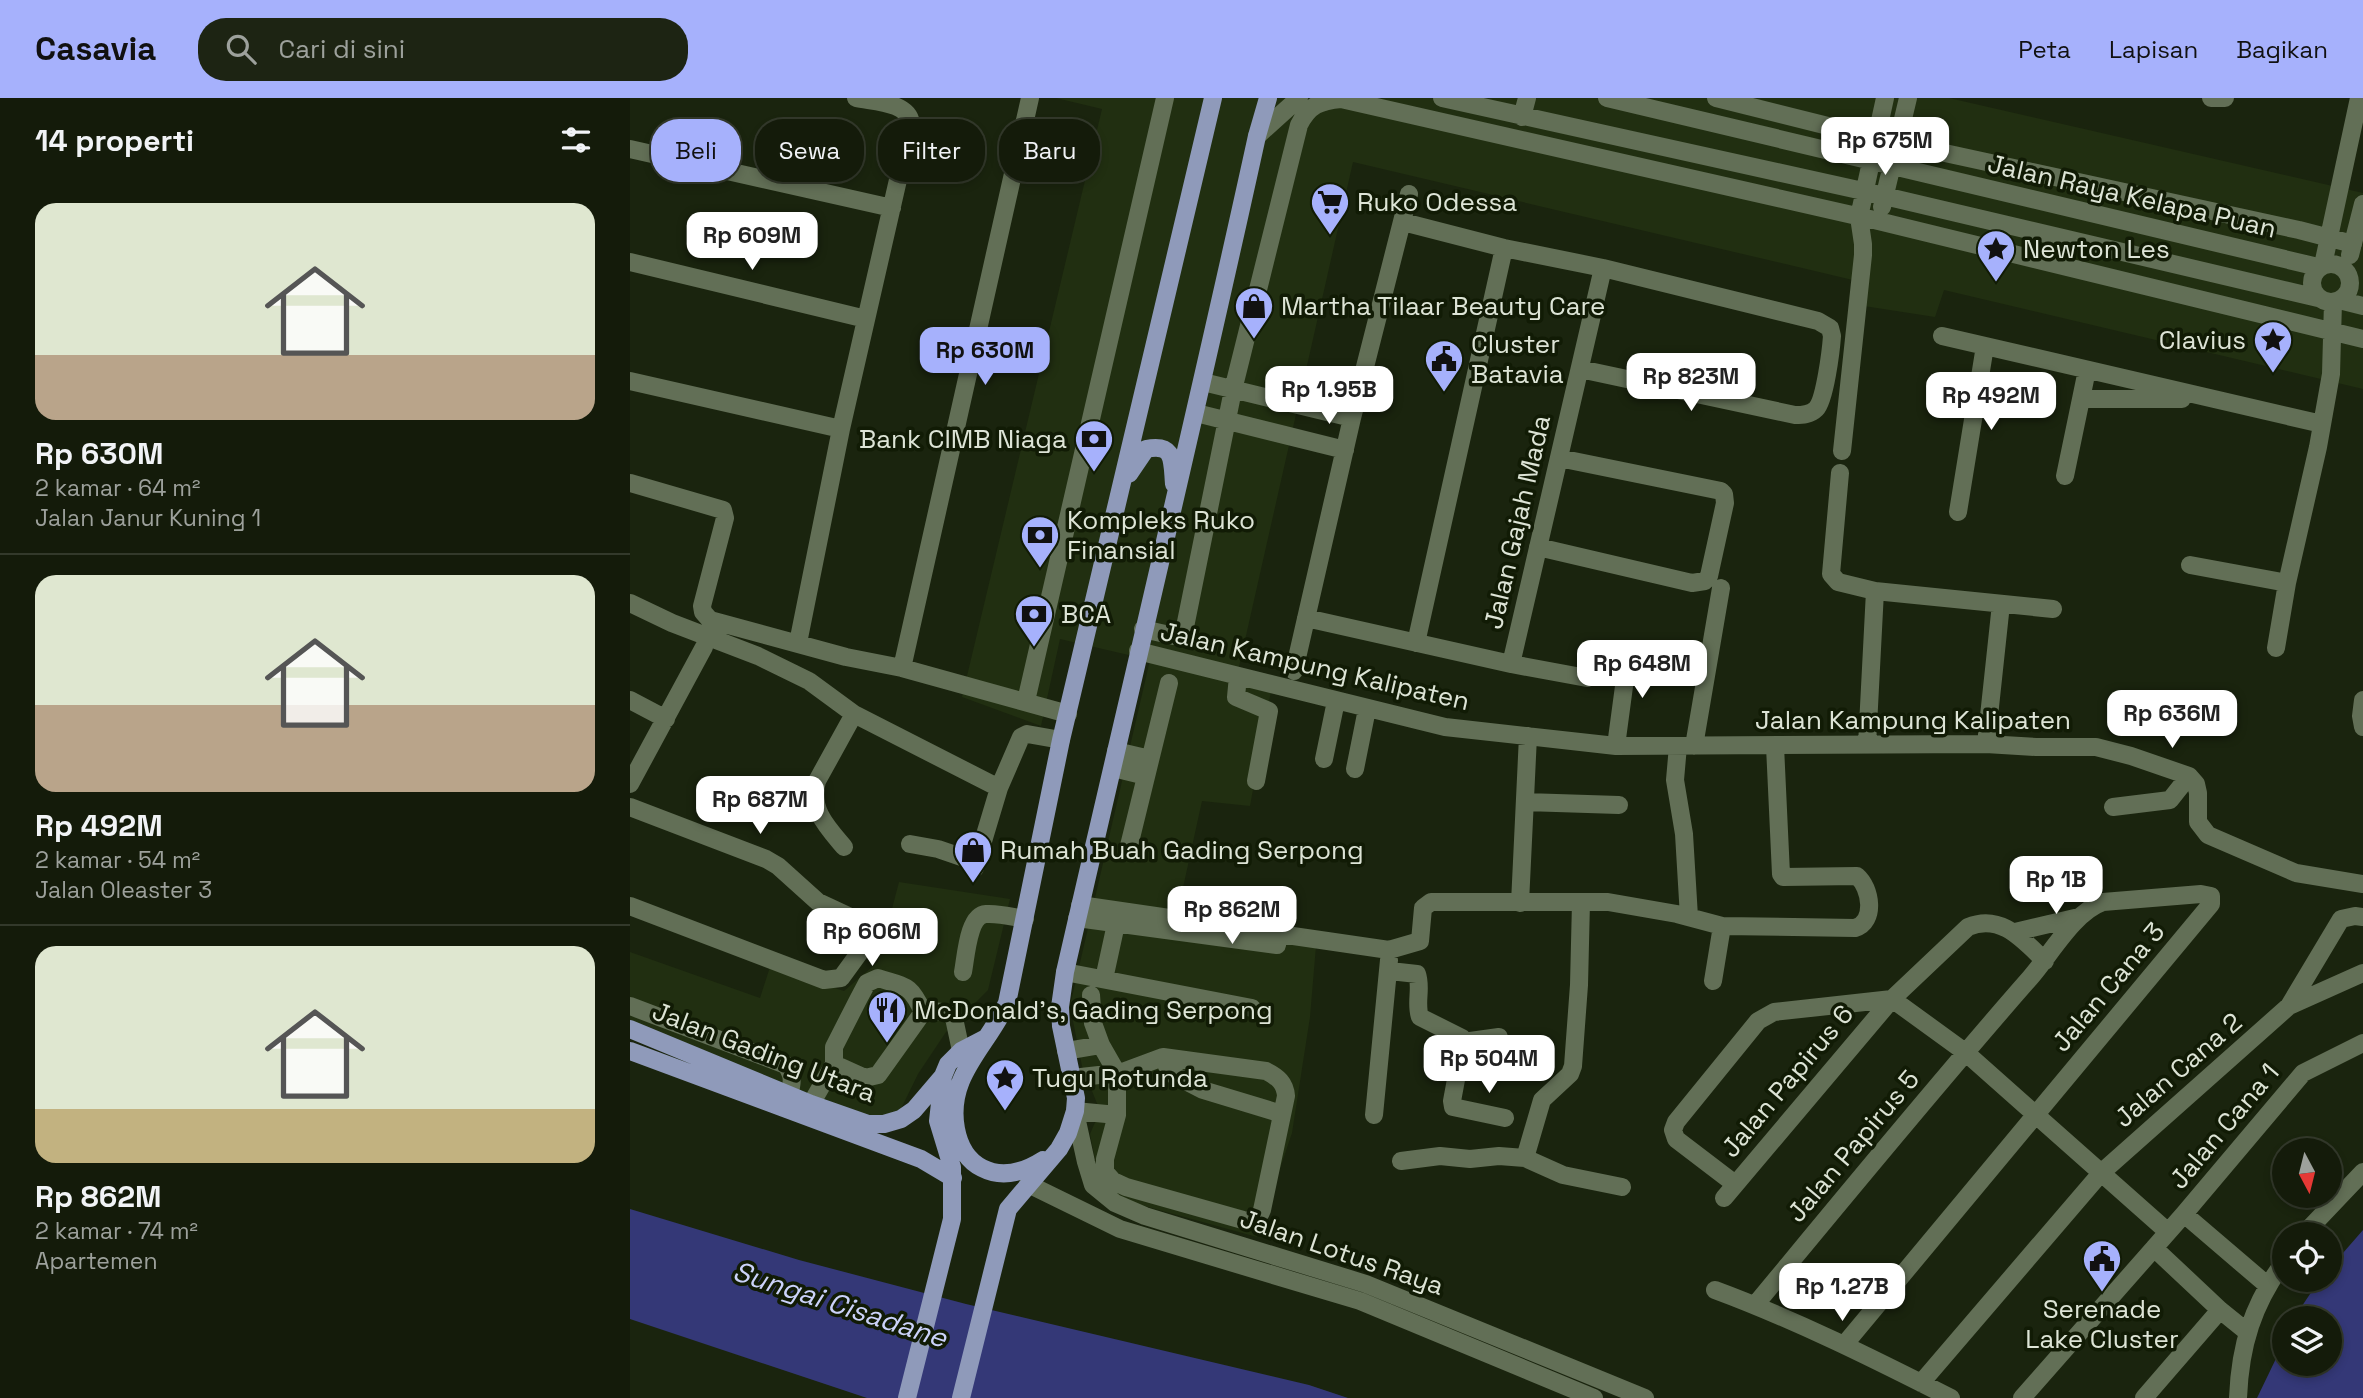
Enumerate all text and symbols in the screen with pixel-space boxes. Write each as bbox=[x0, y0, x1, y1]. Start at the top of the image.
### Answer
search box bbox=[198, 18, 688, 81]
text: Casavia bbox=[35, 28, 156, 70]
icon: search bbox=[222, 30, 260, 68]
text: Cari di sini bbox=[278, 32, 405, 66]
text: Peta bbox=[2018, 34, 2071, 65]
text: Lapisan bbox=[2109, 34, 2198, 65]
text: Bagikan bbox=[2236, 34, 2328, 65]
pin: Rp 675M bbox=[1820, 118, 1950, 177]
chip: Beli bbox=[651, 119, 741, 182]
chip: Sewa bbox=[755, 119, 864, 182]
chip: Filter bbox=[878, 119, 985, 182]
chip: Baru bbox=[999, 119, 1100, 182]
text: 14 properti bbox=[35, 121, 194, 160]
icon: filters bbox=[557, 121, 595, 159]
text: Rp 675M bbox=[1837, 125, 1933, 155]
street label: Jalan Raya Kelapa Puan bbox=[1984, 146, 2280, 246]
supermarket icon: Ruko Odessa bbox=[1309, 181, 1351, 236]
place label: Ruko Odessa bbox=[1357, 185, 1517, 219]
pin: Rp 609M bbox=[687, 212, 817, 272]
text: Rp 609M bbox=[703, 220, 801, 250]
place icon: Newton Les bbox=[1975, 228, 2017, 283]
place label: Newton Les bbox=[2023, 232, 2170, 266]
icon: home bbox=[252, 248, 378, 374]
shop icon: Martha Tilaar Beauty Care bbox=[1233, 285, 1275, 340]
place label: Martha Tilaar Beauty Care bbox=[1281, 289, 1605, 323]
place icon: Clavius bbox=[2252, 319, 2294, 374]
place label: Clavius bbox=[2159, 323, 2246, 357]
place label: Cluster Batavia bbox=[1471, 327, 1564, 391]
pin: Rp 630M bbox=[920, 328, 1050, 387]
text: Rp 630M bbox=[936, 335, 1034, 365]
public building icon: Cluster Batavia bbox=[1423, 338, 1465, 393]
pin: Rp 823M bbox=[1626, 354, 1756, 413]
text: Rp 823M bbox=[1643, 361, 1739, 391]
pin: Rp 1.95B bbox=[1257, 366, 1401, 426]
pin: Rp 492M bbox=[1926, 372, 2056, 432]
text: Rp 1.95B bbox=[1281, 374, 1377, 404]
text: Rp 492M bbox=[1942, 380, 2040, 410]
street label: Jalan Gajah Mada bbox=[1476, 412, 1558, 632]
bank icon: Bank CIMB Niaga bbox=[1073, 418, 1115, 473]
place label: Bank CIMB Niaga bbox=[859, 422, 1067, 456]
text: Rp 630M bbox=[35, 434, 163, 473]
text: 2 kamar · 64 m² bbox=[35, 473, 200, 503]
text: Jalan Janur Kuning 1 bbox=[35, 503, 261, 533]
place label: Kompleks Ruko Finansial bbox=[1067, 503, 1255, 567]
bank icon: Kompleks Ruko Finansial bbox=[1019, 514, 1061, 569]
bank icon: BCA bbox=[1013, 593, 1055, 648]
place label: BCA bbox=[1061, 597, 1111, 631]
street label: Jalan Kampung Kalipaten bbox=[1157, 614, 1473, 718]
icon: home bbox=[252, 620, 378, 746]
pin: Rp 648M bbox=[1577, 640, 1707, 700]
text: Rp 648M bbox=[1593, 648, 1691, 678]
pin: Rp 636M bbox=[2107, 690, 2237, 750]
text: Rp 636M bbox=[2123, 698, 2221, 728]
street label: Jalan Kampung Kalipaten bbox=[1755, 703, 2071, 737]
pin: Rp 687M bbox=[695, 776, 825, 836]
text: Rp 687M bbox=[712, 784, 808, 814]
text: Rp 492M bbox=[35, 806, 163, 845]
shop icon: Rumah Buah Gading Serpong bbox=[952, 829, 994, 884]
place label: Rumah Buah Gading Serpong bbox=[1000, 833, 1364, 867]
text: 2 kamar · 54 m² bbox=[35, 845, 200, 875]
pin: Rp 1B bbox=[2007, 856, 2105, 916]
text: Rp 1B bbox=[2026, 864, 2086, 894]
text: Jalan Oleaster 3 bbox=[35, 875, 212, 905]
pin: Rp 862M bbox=[1167, 886, 1297, 946]
text: Rp 862M bbox=[1184, 894, 1280, 924]
pin: Rp 606M bbox=[807, 908, 937, 968]
street label: Jalan Cana 3 bbox=[2044, 915, 2172, 1059]
text: Rp 606M bbox=[823, 916, 921, 946]
restaurant icon: McDonald's, Gading Serpong bbox=[866, 989, 908, 1044]
icon: home bbox=[252, 991, 378, 1117]
place label: McDonald's, Gading Serpong bbox=[914, 993, 1273, 1027]
street label: Jalan Gading Utara bbox=[648, 994, 880, 1110]
street label: Jalan Papirus 6 bbox=[1713, 998, 1861, 1164]
street label: Jalan Cana 2 bbox=[2107, 1005, 2249, 1135]
pin: Rp 504M bbox=[1424, 1035, 1554, 1095]
text: Rp 504M bbox=[1440, 1043, 1538, 1073]
street label: Jalan Cana 1 bbox=[2162, 1056, 2286, 1196]
place icon: Tugu Rotunda bbox=[984, 1057, 1026, 1112]
place label: Tugu Rotunda bbox=[1032, 1061, 1208, 1095]
street label: Jalan Papirus 5 bbox=[1779, 1063, 1927, 1229]
north arrow bbox=[2272, 1138, 2342, 1208]
map controls bbox=[2272, 1138, 2342, 1376]
text: Rp 862M bbox=[35, 1177, 161, 1216]
street label: Jalan Lotus Raya bbox=[1236, 1201, 1449, 1303]
text: 2 kamar · 74 m² bbox=[35, 1216, 198, 1246]
button: locate bbox=[2272, 1222, 2342, 1292]
public building icon: Serenade Lake Cluster bbox=[2081, 1238, 2123, 1293]
text: Apartemen bbox=[35, 1246, 157, 1276]
water label: Sungai Cisadane bbox=[729, 1252, 953, 1356]
pin: Rp 1.27B bbox=[1770, 1264, 1914, 1323]
text: Rp 1.27B bbox=[1795, 1271, 1889, 1301]
place label: Serenade Lake Cluster bbox=[2025, 1292, 2179, 1356]
button: layers bbox=[2272, 1306, 2342, 1376]

